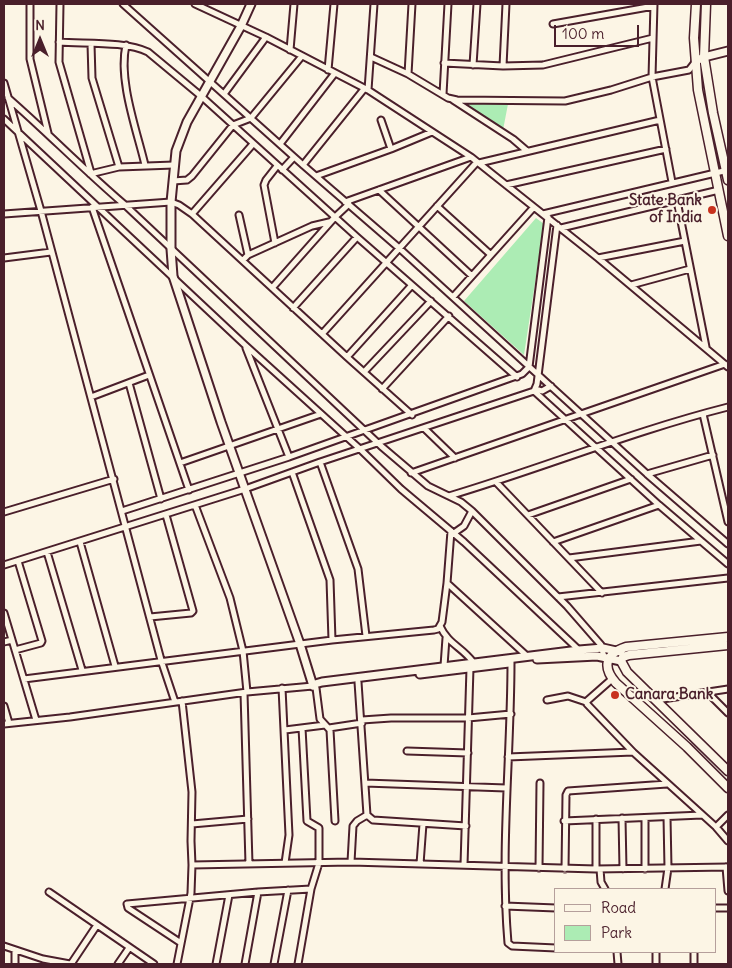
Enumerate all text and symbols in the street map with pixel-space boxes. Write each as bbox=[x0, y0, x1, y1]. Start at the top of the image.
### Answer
north arrow bbox=[15, 15, 65, 65]
scale bar bbox=[557, 15, 642, 47]
text: N bbox=[35, 16, 45, 34]
text: 100 m bbox=[562, 24, 604, 43]
place label: State Bank of India bbox=[629, 192, 702, 227]
marker: State Bank of India bbox=[706, 204, 718, 216]
place label: Canara Bank bbox=[625, 686, 713, 704]
marker: Canara Bank bbox=[609, 689, 621, 701]
legend bbox=[554, 888, 717, 953]
text: Road bbox=[601, 898, 636, 917]
text: Park bbox=[601, 923, 632, 942]

